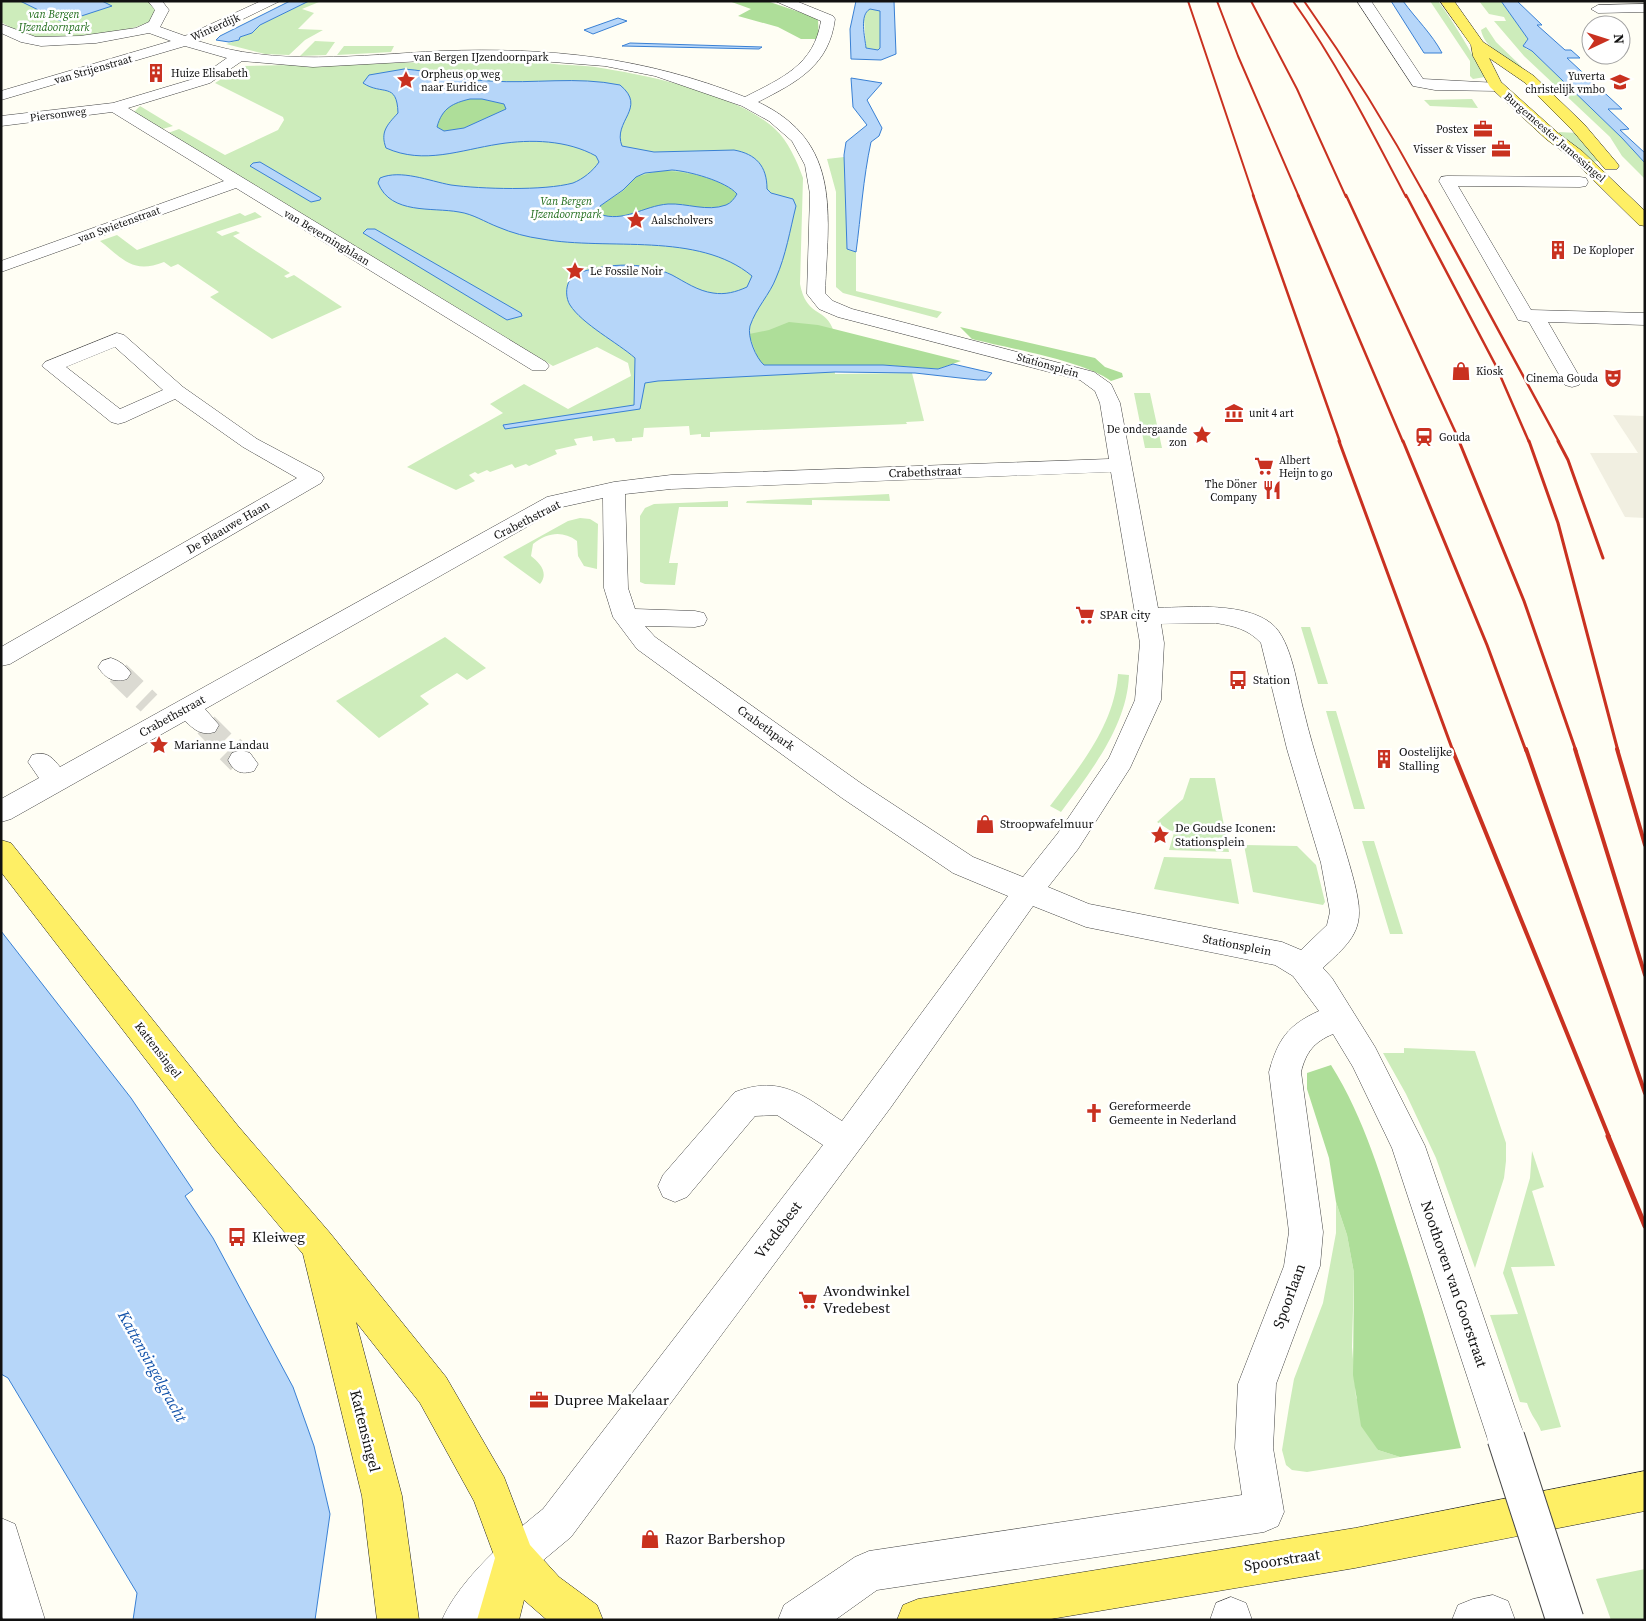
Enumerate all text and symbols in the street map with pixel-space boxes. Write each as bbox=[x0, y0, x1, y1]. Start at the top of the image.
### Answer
park label: van Bergen IJzendoornpark bbox=[17, 7, 90, 35]
street label: Winterdijk bbox=[188, 10, 243, 45]
north arrow bbox=[1581, 15, 1631, 65]
text: N bbox=[1609, 33, 1629, 45]
street label: van Bergen IJzendoornpark bbox=[414, 50, 549, 65]
street label: van Strijenstraat bbox=[53, 51, 134, 88]
building icon: Huize Elisabeth bbox=[145, 62, 167, 84]
place label: Huize Elisabeth bbox=[171, 66, 248, 81]
place label: Orpheus op weg naar Euridice bbox=[421, 67, 500, 95]
place icon: Orpheus op weg naar Euridice bbox=[395, 69, 417, 91]
place label: Yuverta christelijk vmbo bbox=[1525, 69, 1605, 97]
school or university icon: Yuverta christelijk vmbo bbox=[1609, 71, 1631, 93]
street label: Burgemeester Jamessingel bbox=[1501, 89, 1609, 186]
street label: Piersonweg bbox=[29, 104, 87, 125]
office icon: Postex bbox=[1472, 118, 1494, 140]
place label: Postex bbox=[1436, 122, 1468, 137]
office icon: Visser & Visser bbox=[1490, 138, 1512, 160]
place label: Visser & Visser bbox=[1413, 142, 1486, 157]
park label: Van Bergen IJzendoornpark bbox=[529, 194, 602, 222]
street label: van Swietenstraat bbox=[76, 203, 163, 246]
street label: van Beverninghlaan bbox=[281, 206, 373, 269]
place icon: Aalscholvers bbox=[625, 209, 647, 231]
place label: Aalscholvers bbox=[651, 213, 713, 228]
building icon: De Koploper bbox=[1547, 239, 1569, 261]
place label: De Koploper bbox=[1573, 243, 1635, 258]
place icon: Le Fossile Noir bbox=[564, 260, 586, 282]
place label: Le Fossile Noir bbox=[590, 264, 663, 279]
street label: Stationsplein bbox=[1015, 349, 1081, 382]
shop icon: Kiosk bbox=[1450, 360, 1472, 382]
place label: Kiosk bbox=[1476, 364, 1504, 379]
theatre icon: Cinema Gouda bbox=[1602, 367, 1624, 389]
place label: Cinema Gouda bbox=[1526, 371, 1598, 386]
museum icon: unit 4 art bbox=[1223, 402, 1245, 424]
place label: unit 4 art bbox=[1249, 406, 1294, 421]
place label: De ondergaande zon bbox=[1107, 422, 1187, 450]
place icon: De ondergaande zon bbox=[1191, 424, 1213, 446]
station icon: Gouda bbox=[1413, 426, 1435, 448]
place label: Gouda bbox=[1439, 430, 1471, 445]
place label: Albert Heijn to go bbox=[1279, 453, 1332, 481]
supermarket icon: Albert Heijn to go bbox=[1253, 455, 1275, 477]
street label: Crabethstraat bbox=[888, 463, 962, 481]
place label: The Döner Company bbox=[1205, 477, 1257, 505]
restaurant icon: The Döner Company bbox=[1261, 479, 1283, 501]
street label: Crabethstraat bbox=[491, 496, 563, 544]
street label: De Blaauwe Haan bbox=[183, 497, 273, 557]
supermarket icon: SPAR city bbox=[1074, 604, 1096, 626]
place label: SPAR city bbox=[1100, 607, 1151, 623]
bus stop icon: Station bbox=[1227, 669, 1249, 691]
place label: Station bbox=[1253, 672, 1290, 688]
street label: Crabethstraat bbox=[136, 691, 208, 741]
street label: Crabethpark bbox=[734, 702, 798, 754]
place icon: Marianne Landau bbox=[148, 734, 170, 756]
place label: Marianne Landau bbox=[174, 737, 269, 753]
place label: Oostelijke Stalling bbox=[1399, 744, 1452, 774]
building icon: Oostelijke Stalling bbox=[1373, 748, 1395, 770]
shop icon: Stroopwafelmuur bbox=[974, 813, 996, 835]
place label: Stroopwafelmuur bbox=[1000, 816, 1093, 832]
place label: De Goudse Iconen: Stationsplein bbox=[1175, 820, 1276, 850]
place icon: De Goudse Iconen: Stationsplein bbox=[1149, 824, 1171, 846]
street label: Stationsplein bbox=[1201, 930, 1273, 960]
street label: Kattensingel bbox=[131, 1019, 185, 1082]
place label: Gereformeerde Gemeente in Nederland bbox=[1109, 1098, 1236, 1128]
church icon: Gereformeerde Gemeente in Nederland bbox=[1083, 1102, 1105, 1124]
street label: Vredebest bbox=[749, 1197, 806, 1263]
street label: Noothoven van Goorstraat bbox=[1416, 1198, 1493, 1370]
bus stop icon: Kleiweg bbox=[226, 1226, 248, 1248]
place label: Kleiweg bbox=[252, 1226, 305, 1247]
street label: Spoorlaan bbox=[1267, 1261, 1310, 1331]
place label: Avondwinkel Vredebest bbox=[823, 1280, 910, 1318]
supermarket icon: Avondwinkel Vredebest bbox=[797, 1289, 819, 1311]
water label: Kattensingelgracht bbox=[113, 1305, 193, 1426]
street label: Kattensingel bbox=[345, 1388, 386, 1475]
office icon: Dupree Makelaar bbox=[528, 1389, 550, 1411]
place label: Dupree Makelaar bbox=[554, 1389, 670, 1410]
shop icon: Razor Barbershop bbox=[639, 1528, 661, 1550]
place label: Razor Barbershop bbox=[665, 1528, 785, 1549]
street label: Spoorstraat bbox=[1242, 1543, 1322, 1576]

